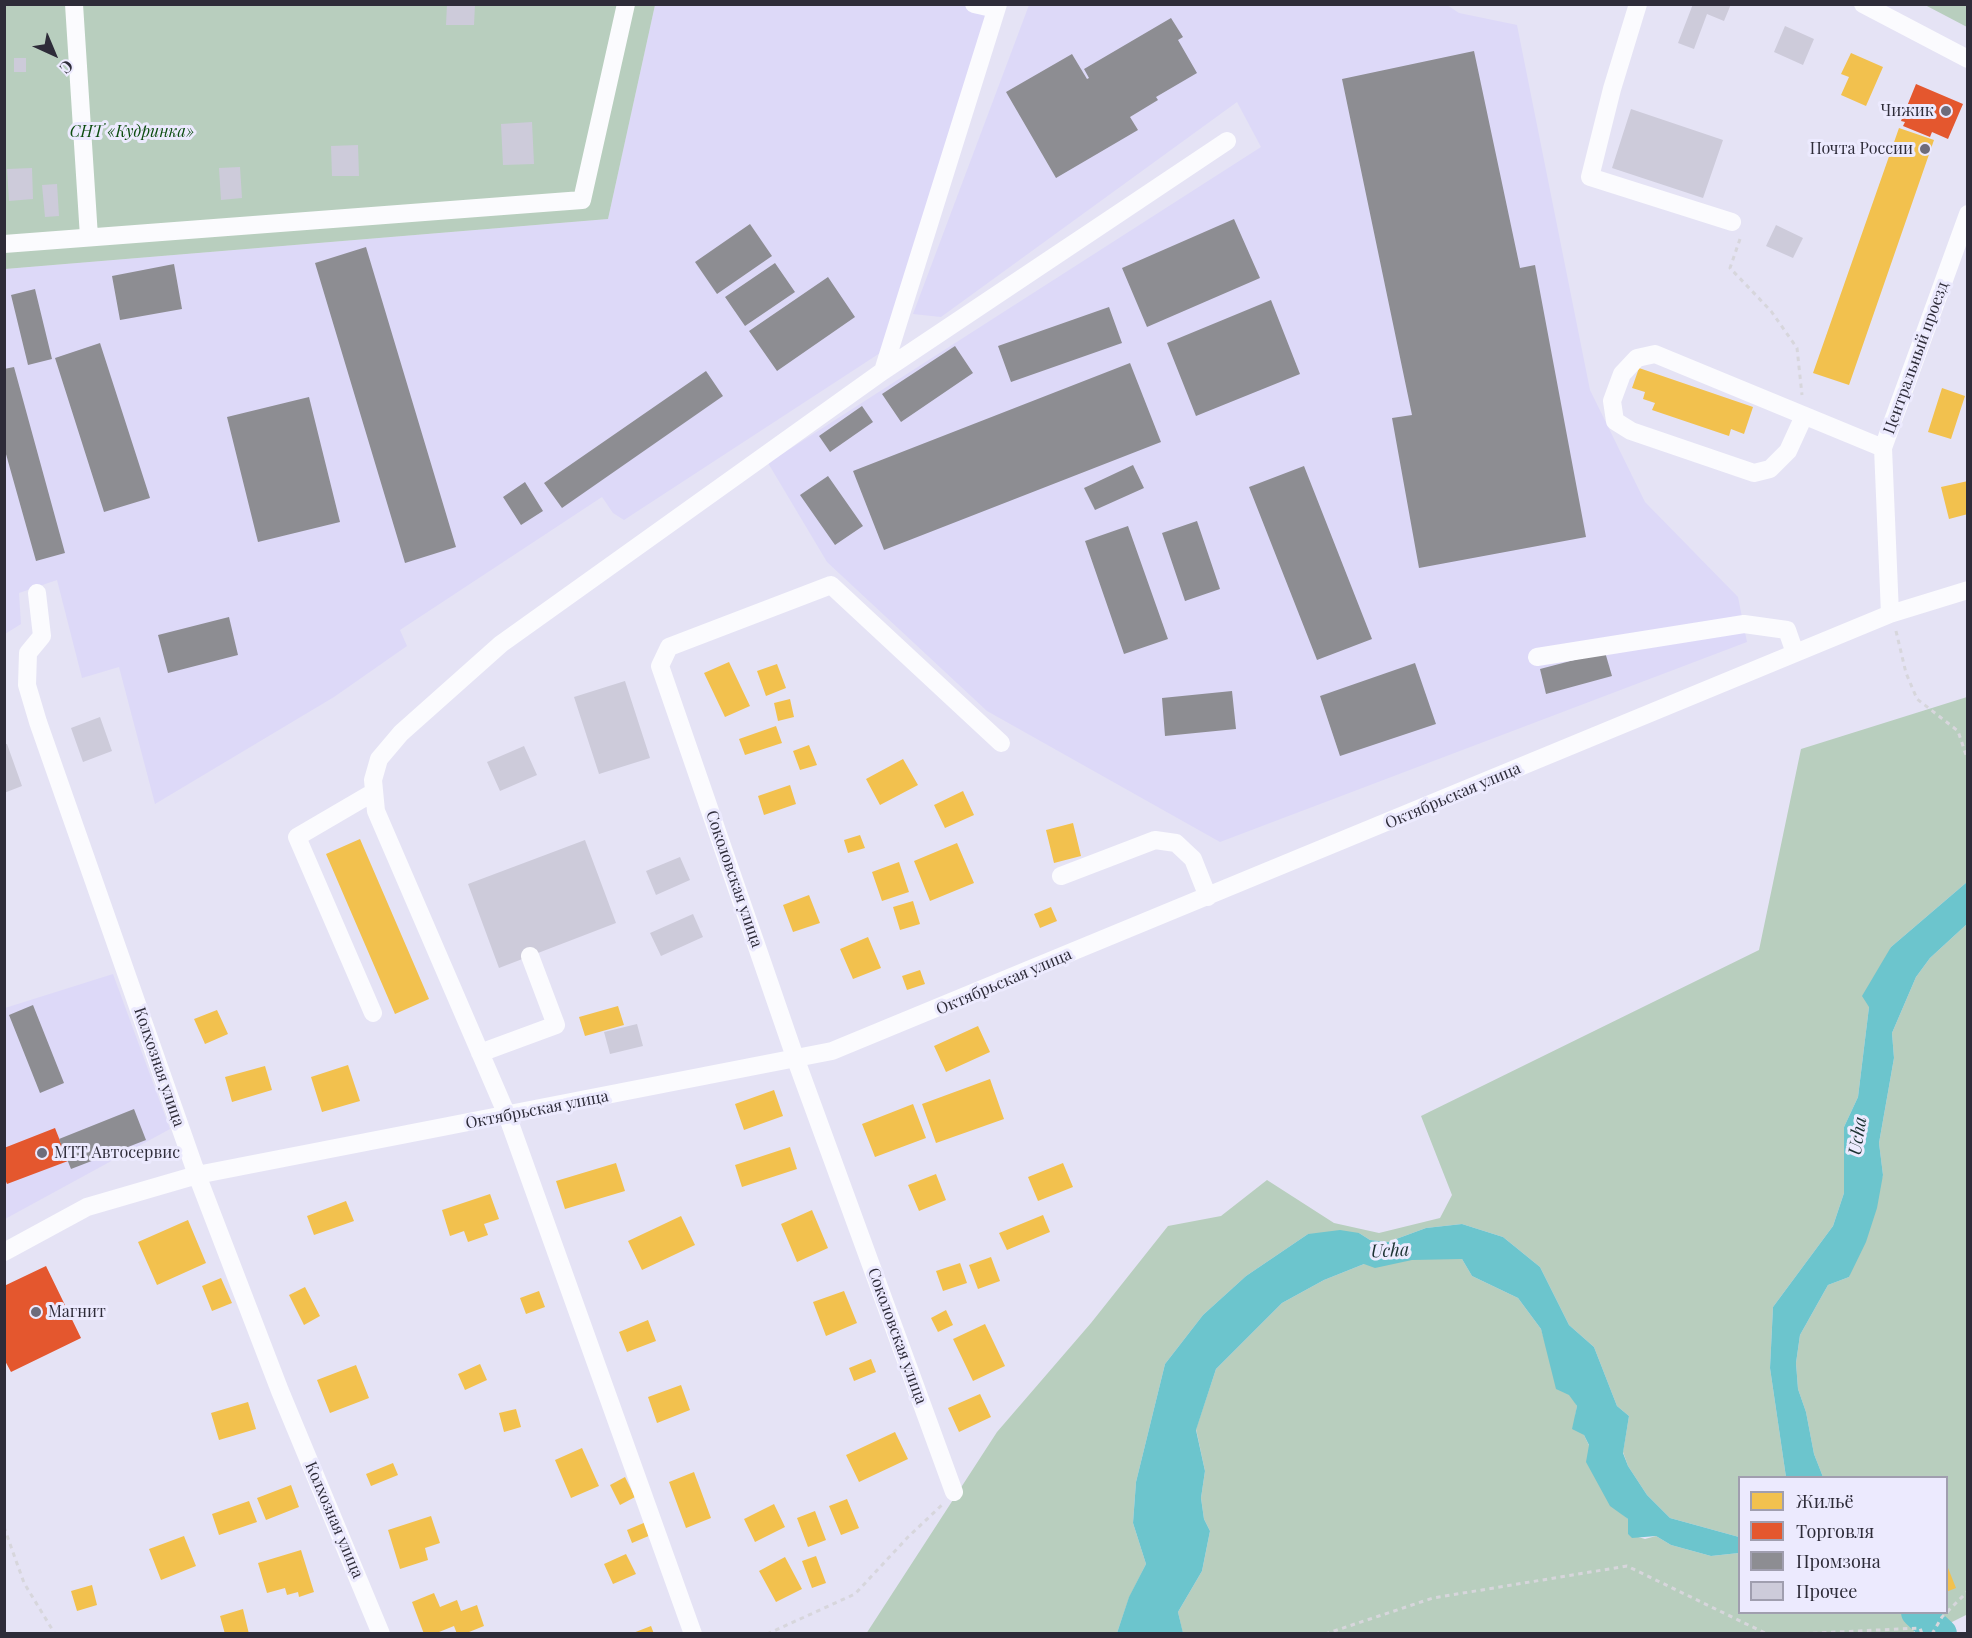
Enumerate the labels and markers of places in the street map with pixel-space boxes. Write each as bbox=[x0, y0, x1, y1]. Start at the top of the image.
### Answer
place label: Чижик bbox=[1881, 101, 1934, 121]
marker: Чижик bbox=[1939, 104, 1953, 118]
place label: Почта России bbox=[1810, 139, 1913, 159]
marker: Почта России bbox=[1918, 142, 1932, 156]
place label: МТТ Автосервис bbox=[54, 1143, 180, 1163]
marker: МТТ Автосервис bbox=[35, 1146, 49, 1160]
place label: Магнит bbox=[48, 1302, 106, 1322]
marker: Магнит bbox=[29, 1305, 43, 1319]

